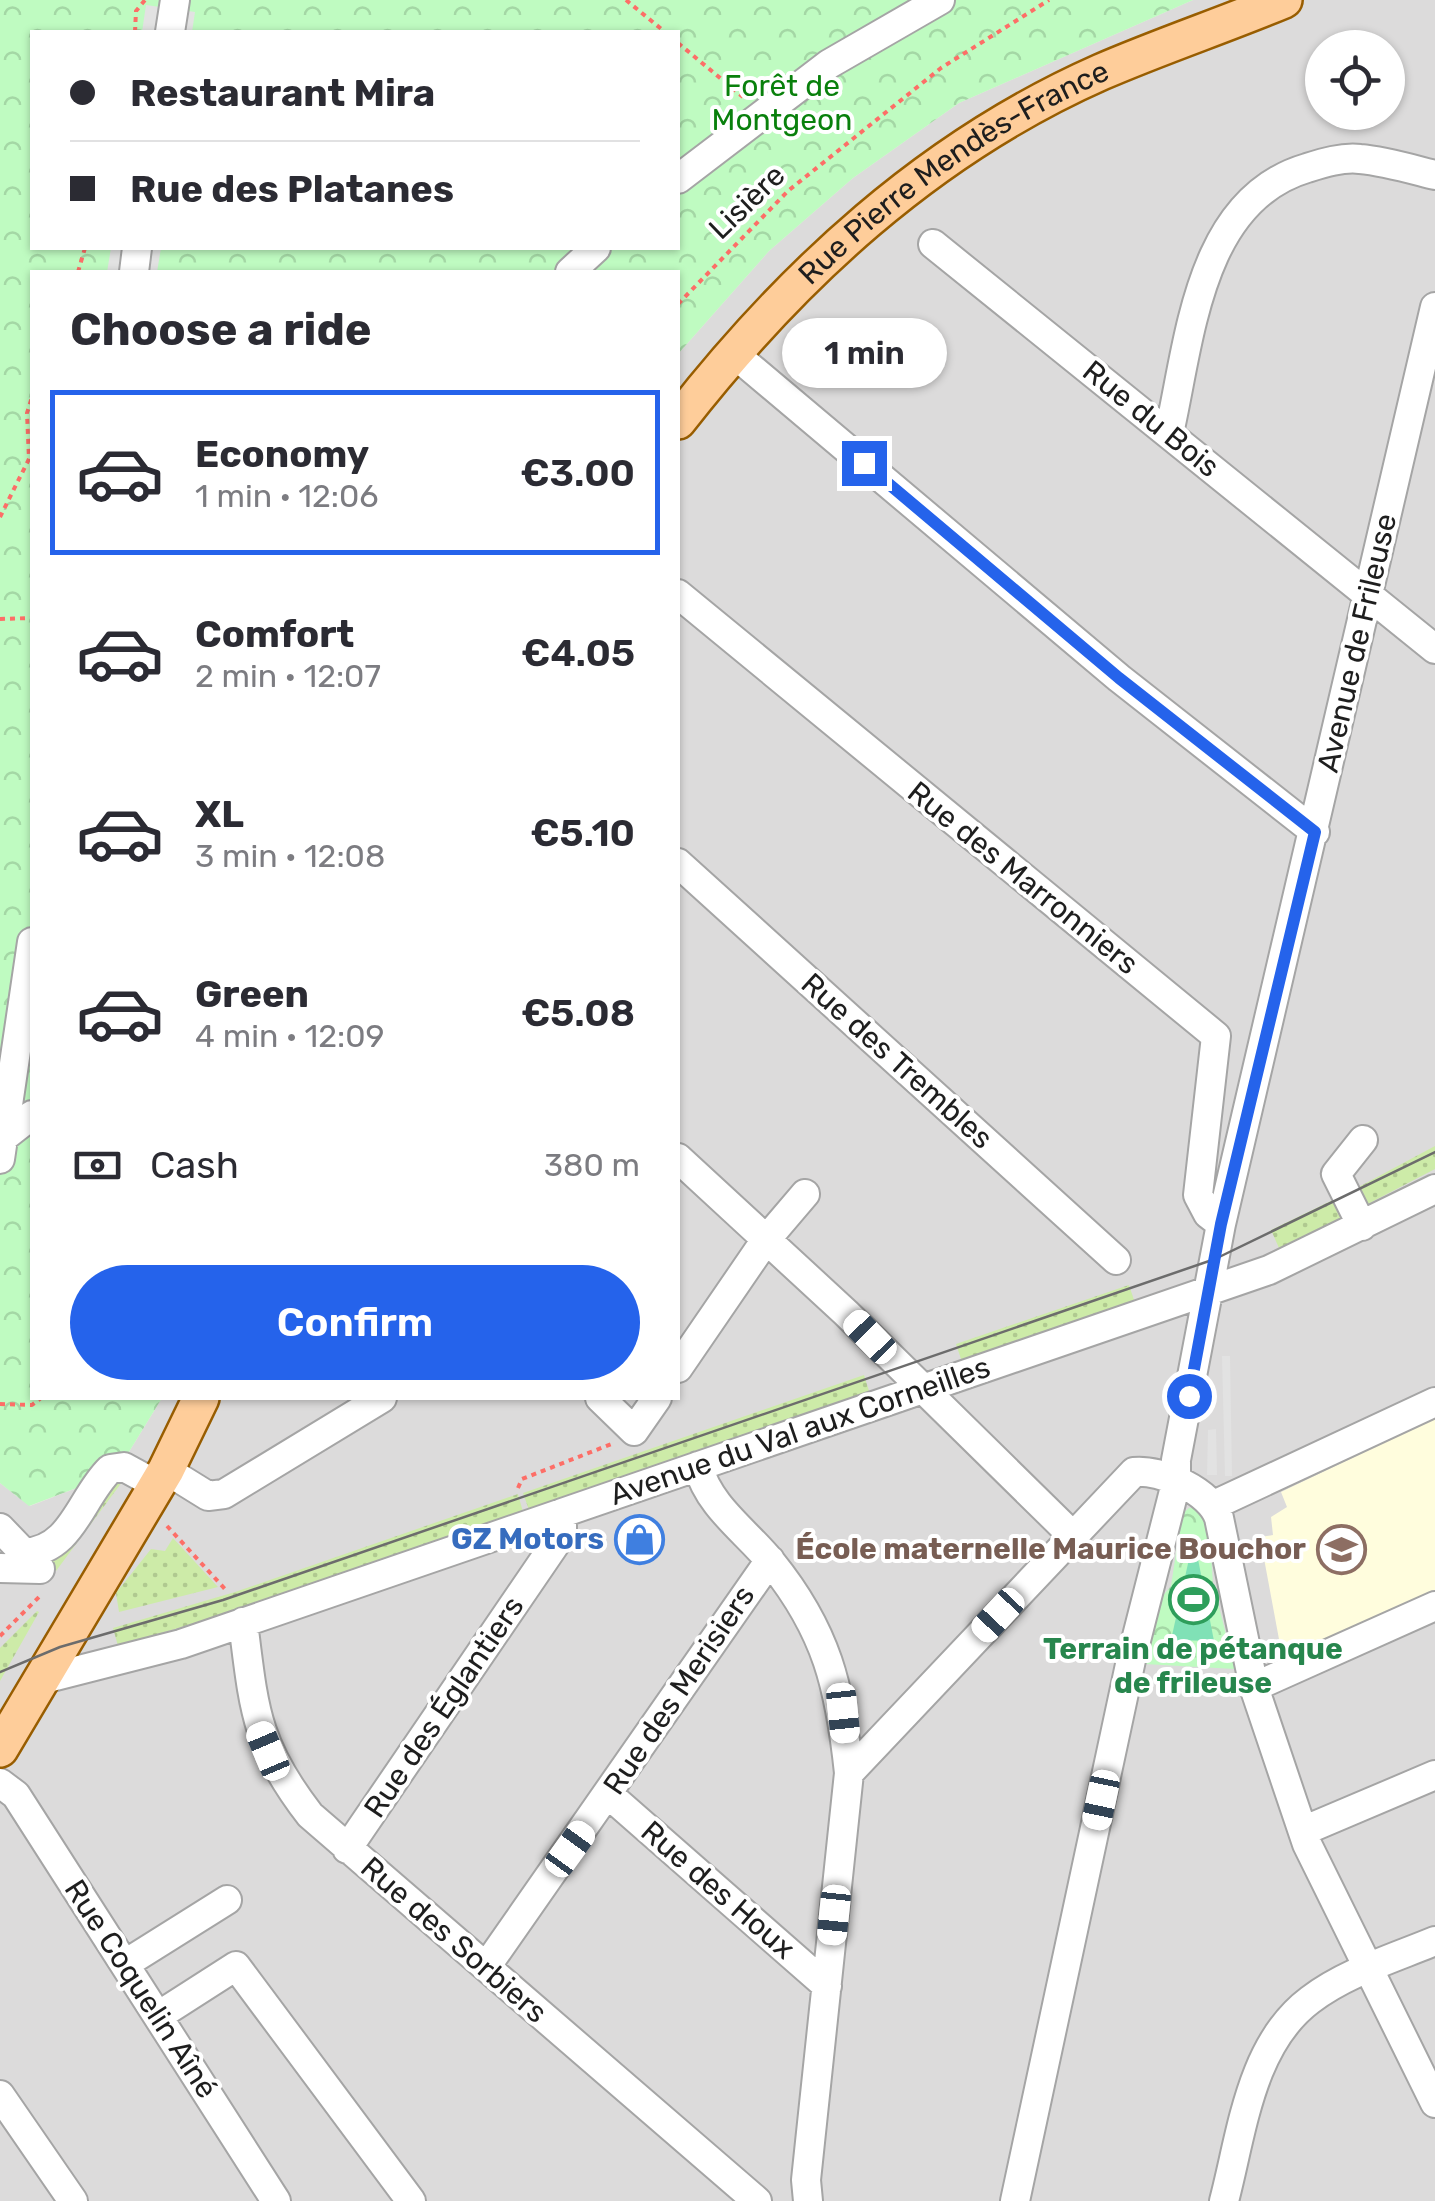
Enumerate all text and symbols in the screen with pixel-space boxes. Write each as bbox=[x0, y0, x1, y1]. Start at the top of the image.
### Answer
map controls bbox=[1305, 30, 1405, 130]
button: locate bbox=[1305, 30, 1405, 130]
street label: Rue Pierre Mendès-France bbox=[791, 53, 1114, 292]
park label: Forêt de Montgeon bbox=[712, 68, 852, 138]
text: Restaurant Mira bbox=[130, 70, 435, 116]
street label: Lisière bbox=[702, 157, 792, 247]
text: Rue des Platanes bbox=[130, 166, 454, 212]
text: Choose a ride bbox=[70, 303, 372, 356]
callout: 1 min bbox=[782, 318, 946, 388]
text: 1 min bbox=[824, 334, 905, 372]
street label: Rue du Bois bbox=[1076, 353, 1226, 485]
icon: car bbox=[75, 428, 165, 518]
text: Economy bbox=[195, 431, 369, 477]
route end bbox=[842, 441, 887, 486]
text: €3.00 bbox=[520, 450, 635, 496]
text: 1 min · 12:06 bbox=[195, 477, 379, 515]
street label: Avenue de Frileuse bbox=[1310, 510, 1404, 776]
icon: car bbox=[75, 608, 165, 698]
text: Comfort bbox=[195, 611, 354, 657]
text: €4.05 bbox=[521, 630, 635, 676]
text: 2 min · 12:07 bbox=[195, 657, 381, 695]
street label: Rue des Marronniers bbox=[900, 774, 1146, 982]
icon: car bbox=[75, 788, 165, 878]
text: XL bbox=[195, 791, 244, 837]
text: €5.10 bbox=[530, 810, 635, 856]
text: 3 min · 12:08 bbox=[195, 837, 385, 875]
street label: Rue des Trembles bbox=[794, 966, 1000, 1156]
icon: car bbox=[75, 968, 165, 1058]
text: Green bbox=[195, 971, 309, 1017]
text: €5.08 bbox=[521, 990, 635, 1036]
text: 4 min · 12:09 bbox=[195, 1017, 385, 1055]
icon: cash bbox=[70, 1138, 125, 1193]
text: Cash bbox=[150, 1142, 239, 1188]
text: 380 m bbox=[544, 1146, 640, 1184]
button: Confirm bbox=[70, 1265, 640, 1380]
car bbox=[838, 1305, 902, 1369]
street label: Avenue du Val aux Corneilles bbox=[605, 1349, 995, 1513]
route start bbox=[1167, 1374, 1212, 1419]
shop icon: GZ Motors bbox=[613, 1513, 665, 1565]
place label: GZ Motors bbox=[451, 1521, 604, 1557]
school or university icon: École maternelle Maurice Bouchor bbox=[1315, 1523, 1367, 1575]
place label: École maternelle Maurice Bouchor bbox=[795, 1531, 1306, 1567]
sports icon: Terrain de pétanque de frileuse bbox=[1167, 1574, 1219, 1626]
street label: Rue des Merisiers bbox=[596, 1579, 762, 1801]
car bbox=[967, 1583, 1029, 1647]
street label: Rue des Églantiers bbox=[357, 1589, 531, 1825]
place label: Terrain de pétanque de frileuse bbox=[1043, 1631, 1343, 1701]
car bbox=[825, 1682, 861, 1744]
car bbox=[242, 1718, 294, 1784]
car bbox=[1080, 1768, 1122, 1832]
street label: Rue des Houx bbox=[634, 1813, 802, 1967]
car bbox=[540, 1816, 600, 1882]
street label: Rue des Sorbiers bbox=[353, 1849, 555, 2031]
street label: Rue Coquelin Aîné bbox=[57, 1873, 225, 2105]
car bbox=[816, 1884, 852, 1946]

